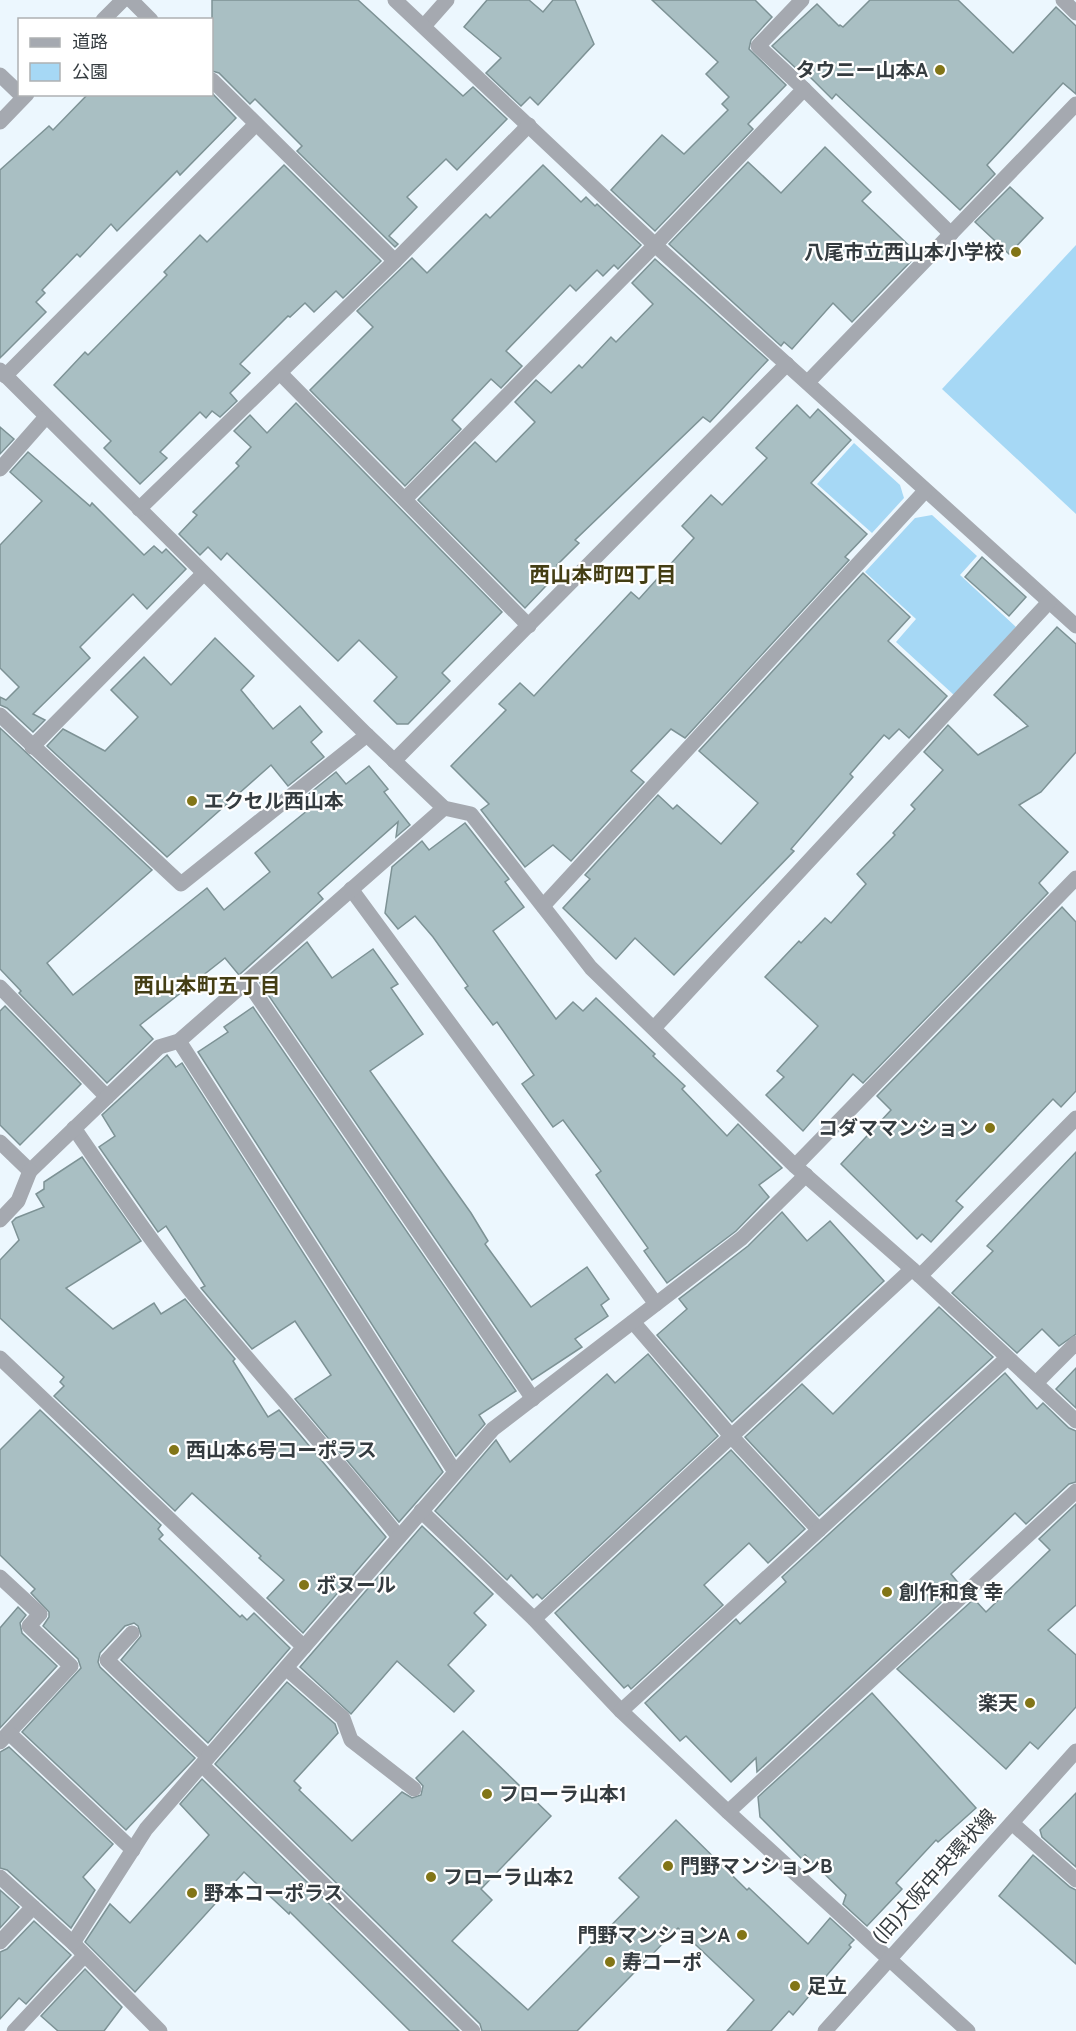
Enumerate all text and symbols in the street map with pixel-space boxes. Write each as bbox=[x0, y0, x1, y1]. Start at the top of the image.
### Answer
legend bbox=[18, 18, 213, 96]
text: 道路 bbox=[72, 31, 108, 53]
place label: タウニー山本A bbox=[796, 58, 928, 82]
text: 公園 bbox=[72, 61, 108, 83]
marker: タウニー山本A bbox=[933, 63, 947, 77]
place label: 八尾市立西山本小学校 bbox=[804, 240, 1004, 264]
marker: 八尾市立西山本小学校 bbox=[1009, 245, 1023, 259]
district label: 西山本町四丁目 bbox=[530, 562, 677, 587]
place label: エクセル西山本 bbox=[204, 789, 344, 813]
marker: エクセル西山本 bbox=[185, 794, 199, 808]
district label: 西山本町五丁目 bbox=[134, 973, 281, 998]
place label: コダママンション bbox=[818, 1116, 978, 1140]
marker: コダママンション bbox=[983, 1121, 997, 1135]
place label: 西山本6号コーポラス bbox=[186, 1438, 377, 1462]
marker: 西山本6号コーポラス bbox=[167, 1443, 181, 1457]
place label: ボヌール bbox=[316, 1573, 396, 1597]
marker: ボヌール bbox=[297, 1578, 311, 1592]
place label: 創作和食 幸 bbox=[899, 1580, 1004, 1604]
marker: 創作和食 幸 bbox=[880, 1585, 894, 1599]
place label: 楽天 bbox=[978, 1691, 1018, 1715]
marker: 楽天 bbox=[1023, 1696, 1037, 1710]
place label: フローラ山本1 bbox=[499, 1782, 626, 1806]
marker: フローラ山本1 bbox=[480, 1787, 494, 1801]
street label: (旧)大阪中央環状線 bbox=[867, 1804, 1001, 1948]
place label: 門野マンションB bbox=[680, 1854, 833, 1878]
marker: 門野マンションB bbox=[661, 1859, 675, 1873]
place label: フローラ山本2 bbox=[443, 1865, 574, 1889]
marker: フローラ山本2 bbox=[424, 1870, 438, 1884]
place label: 野本コーポラス bbox=[204, 1881, 344, 1905]
marker: 野本コーポラス bbox=[185, 1886, 199, 1900]
place label: 門野マンションA bbox=[578, 1923, 730, 1947]
marker: 門野マンションA bbox=[735, 1928, 749, 1942]
place label: 寿コーポ bbox=[622, 1950, 702, 1974]
marker: 寿コーポ bbox=[603, 1955, 617, 1969]
place label: 足立 bbox=[807, 1974, 847, 1998]
marker: 足立 bbox=[788, 1979, 802, 1993]

